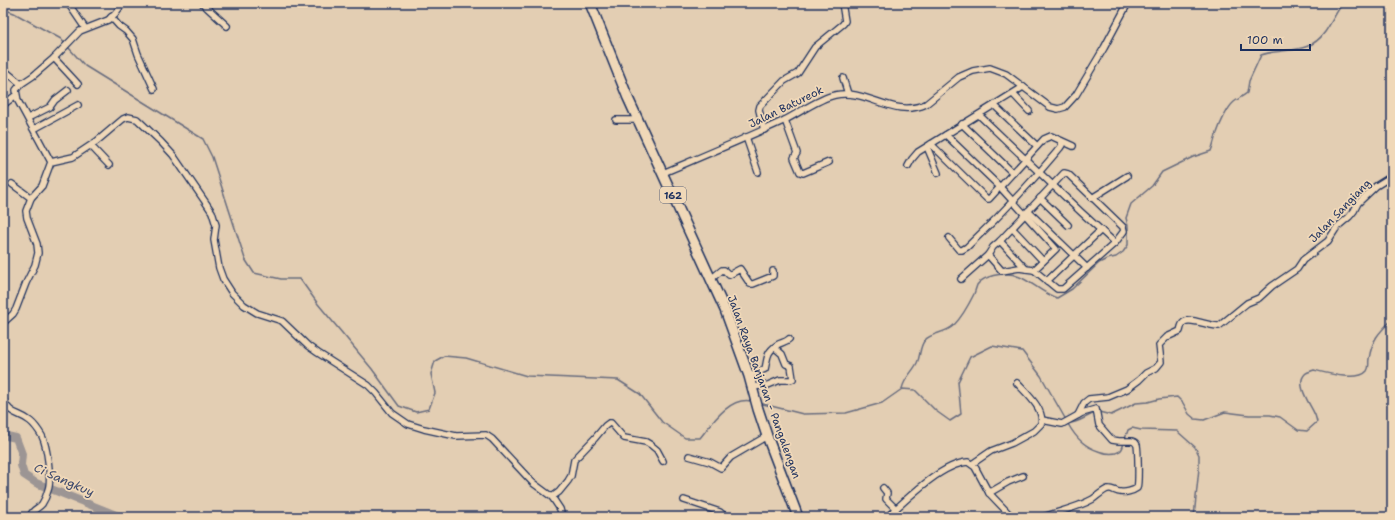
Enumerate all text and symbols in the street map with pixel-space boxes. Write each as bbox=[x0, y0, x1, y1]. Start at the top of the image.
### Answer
scale bar bbox=[1241, 26, 1310, 52]
text: 100 m bbox=[1247, 32, 1283, 48]
street label: Jalan Batureok bbox=[746, 82, 826, 132]
street label: Jalan Sangiang bbox=[1306, 176, 1374, 246]
road number: 162 bbox=[660, 187, 686, 203]
street label: Jalan Raya Banjaran - Pangalengan bbox=[724, 293, 804, 481]
water label: Ci Sangkuy bbox=[31, 460, 97, 500]

